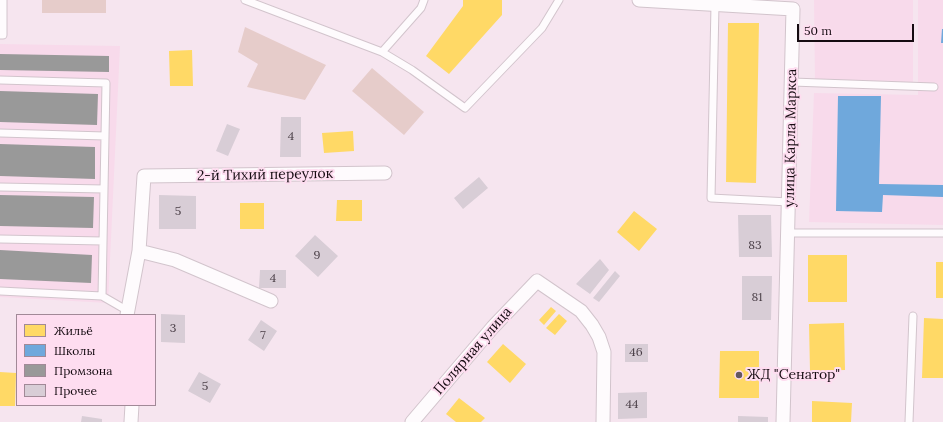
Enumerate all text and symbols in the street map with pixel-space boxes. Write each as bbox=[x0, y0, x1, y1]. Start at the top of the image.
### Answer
scale bar bbox=[799, 16, 916, 42]
text: 50 m bbox=[804, 23, 832, 38]
street label: улица Карла Маркса bbox=[781, 68, 801, 208]
house number: 4 bbox=[288, 130, 294, 144]
street label: 2-й Тихий переулок bbox=[197, 165, 333, 185]
house number: 5 bbox=[175, 205, 181, 219]
house number: 83 bbox=[748, 239, 762, 253]
house number: 9 bbox=[314, 249, 320, 263]
house number: 4 bbox=[270, 272, 276, 286]
house number: 81 bbox=[751, 291, 763, 305]
street label: Полярная улица bbox=[430, 304, 516, 398]
legend bbox=[16, 314, 156, 406]
house number: 3 bbox=[170, 322, 176, 336]
text: Жильё bbox=[54, 323, 93, 338]
house number: 7 bbox=[260, 329, 266, 343]
text: Школы bbox=[54, 343, 95, 358]
house number: 46 bbox=[629, 346, 643, 360]
text: Промзона bbox=[54, 363, 112, 378]
place label: ЖД "Сенатор" bbox=[747, 367, 840, 383]
marker: ЖД "Сенатор" bbox=[734, 370, 744, 380]
house number: 5 bbox=[202, 380, 208, 394]
text: Прочее bbox=[54, 383, 97, 398]
house number: 44 bbox=[625, 398, 639, 412]

